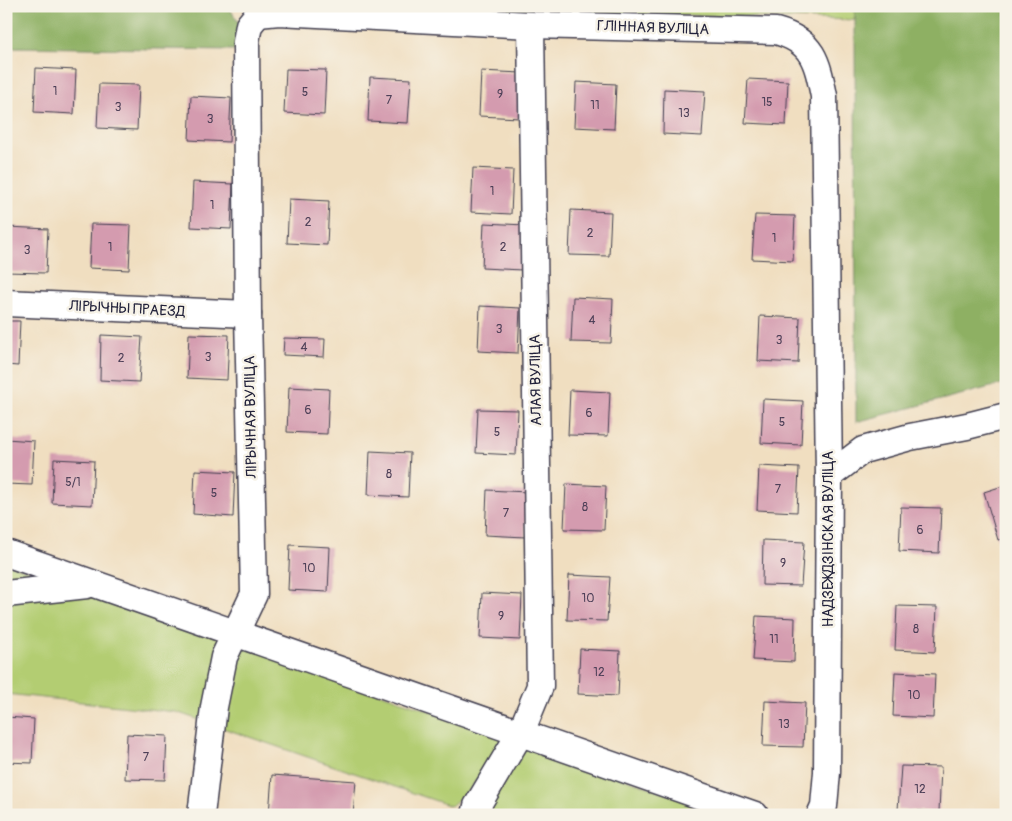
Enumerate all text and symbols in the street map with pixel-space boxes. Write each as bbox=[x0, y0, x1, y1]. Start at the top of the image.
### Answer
street label: ГЛІННАЯ ВУЛІЦА bbox=[597, 17, 710, 39]
house number: 1 bbox=[53, 84, 57, 99]
house number: 5 bbox=[302, 85, 308, 100]
house number: 9 bbox=[497, 87, 503, 102]
house number: 7 bbox=[386, 93, 393, 108]
house number: 15 bbox=[761, 95, 773, 110]
house number: 11 bbox=[590, 98, 600, 113]
house number: 3 bbox=[115, 100, 122, 115]
house number: 13 bbox=[678, 106, 690, 121]
house number: 3 bbox=[207, 112, 214, 127]
house number: 1 bbox=[490, 184, 494, 199]
house number: 1 bbox=[210, 198, 214, 213]
house number: 2 bbox=[305, 215, 312, 230]
house number: 2 bbox=[587, 226, 594, 241]
house number: 1 bbox=[772, 231, 776, 246]
house number: 1 bbox=[108, 240, 112, 255]
house number: 2 bbox=[500, 240, 507, 255]
house number: 3 bbox=[24, 243, 31, 258]
street label: ЛІРЫЧНЫ ПРАЕЗД bbox=[68, 296, 186, 322]
house number: 4 bbox=[589, 313, 596, 328]
house number: 3 bbox=[496, 322, 503, 337]
house number: 3 bbox=[776, 333, 783, 348]
street label: АЛАЯ ВУЛІЦА bbox=[526, 334, 546, 426]
house number: 4 bbox=[301, 340, 308, 355]
house number: 3 bbox=[205, 350, 212, 365]
house number: 2 bbox=[118, 351, 125, 366]
street label: ЛІРЫЧНАЯ ВУЛІЦА bbox=[240, 355, 262, 480]
house number: 6 bbox=[305, 403, 312, 418]
house number: 6 bbox=[586, 406, 593, 421]
house number: 5 bbox=[779, 415, 785, 430]
house number: 5 bbox=[494, 425, 500, 440]
street label: НАДЗЕЖДЗІНСКАЯ ВУЛІЦА bbox=[819, 451, 838, 627]
house number: 8 bbox=[386, 467, 392, 482]
house number: 5/1 bbox=[65, 475, 81, 490]
house number: 7 bbox=[775, 482, 782, 497]
house number: 5 bbox=[211, 486, 217, 501]
house number: 8 bbox=[582, 500, 588, 515]
house number: 7 bbox=[503, 506, 510, 521]
house number: 6 bbox=[917, 523, 924, 538]
house number: 9 bbox=[780, 556, 786, 571]
house number: 10 bbox=[303, 561, 315, 576]
house number: 10 bbox=[582, 591, 594, 606]
house number: 9 bbox=[498, 609, 504, 624]
house number: 8 bbox=[913, 622, 919, 637]
house number: 11 bbox=[769, 632, 779, 647]
house number: 12 bbox=[593, 665, 605, 680]
house number: 10 bbox=[908, 688, 920, 703]
house number: 13 bbox=[778, 717, 790, 732]
house number: 7 bbox=[143, 750, 150, 765]
house number: 12 bbox=[914, 782, 926, 797]

